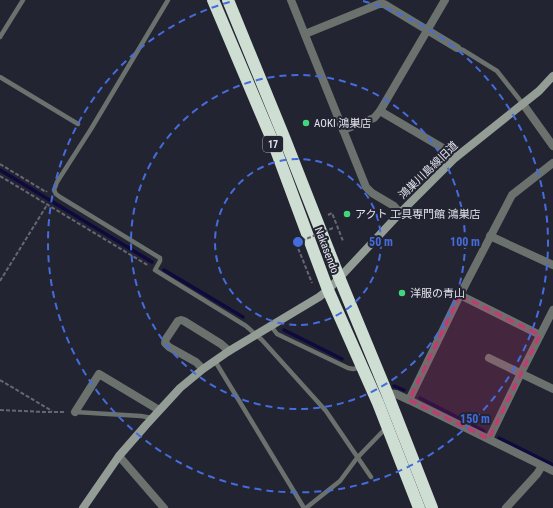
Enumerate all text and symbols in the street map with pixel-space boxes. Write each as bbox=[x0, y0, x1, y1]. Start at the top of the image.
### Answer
place label: AOKI 鴻巣店 bbox=[314, 117, 371, 130]
marker: AOKI 鴻巣店 bbox=[301, 118, 311, 128]
road number: 17 bbox=[263, 136, 283, 152]
street label: 鴻巣川島線旧道 bbox=[396, 139, 461, 202]
place label: アクト 工具専門館 鴻巣店 bbox=[355, 208, 481, 221]
marker: アクト 工具専門館 鴻巣店 bbox=[342, 209, 352, 219]
street label: Nakasendo bbox=[312, 225, 342, 276]
centre of rings bbox=[291, 235, 305, 249]
text: 50 m bbox=[369, 235, 393, 249]
text: 100 m bbox=[450, 235, 480, 249]
place label: 洋服の青山 bbox=[410, 287, 465, 300]
marker: 洋服の青山 bbox=[397, 288, 407, 298]
text: 150 m bbox=[460, 412, 490, 426]

